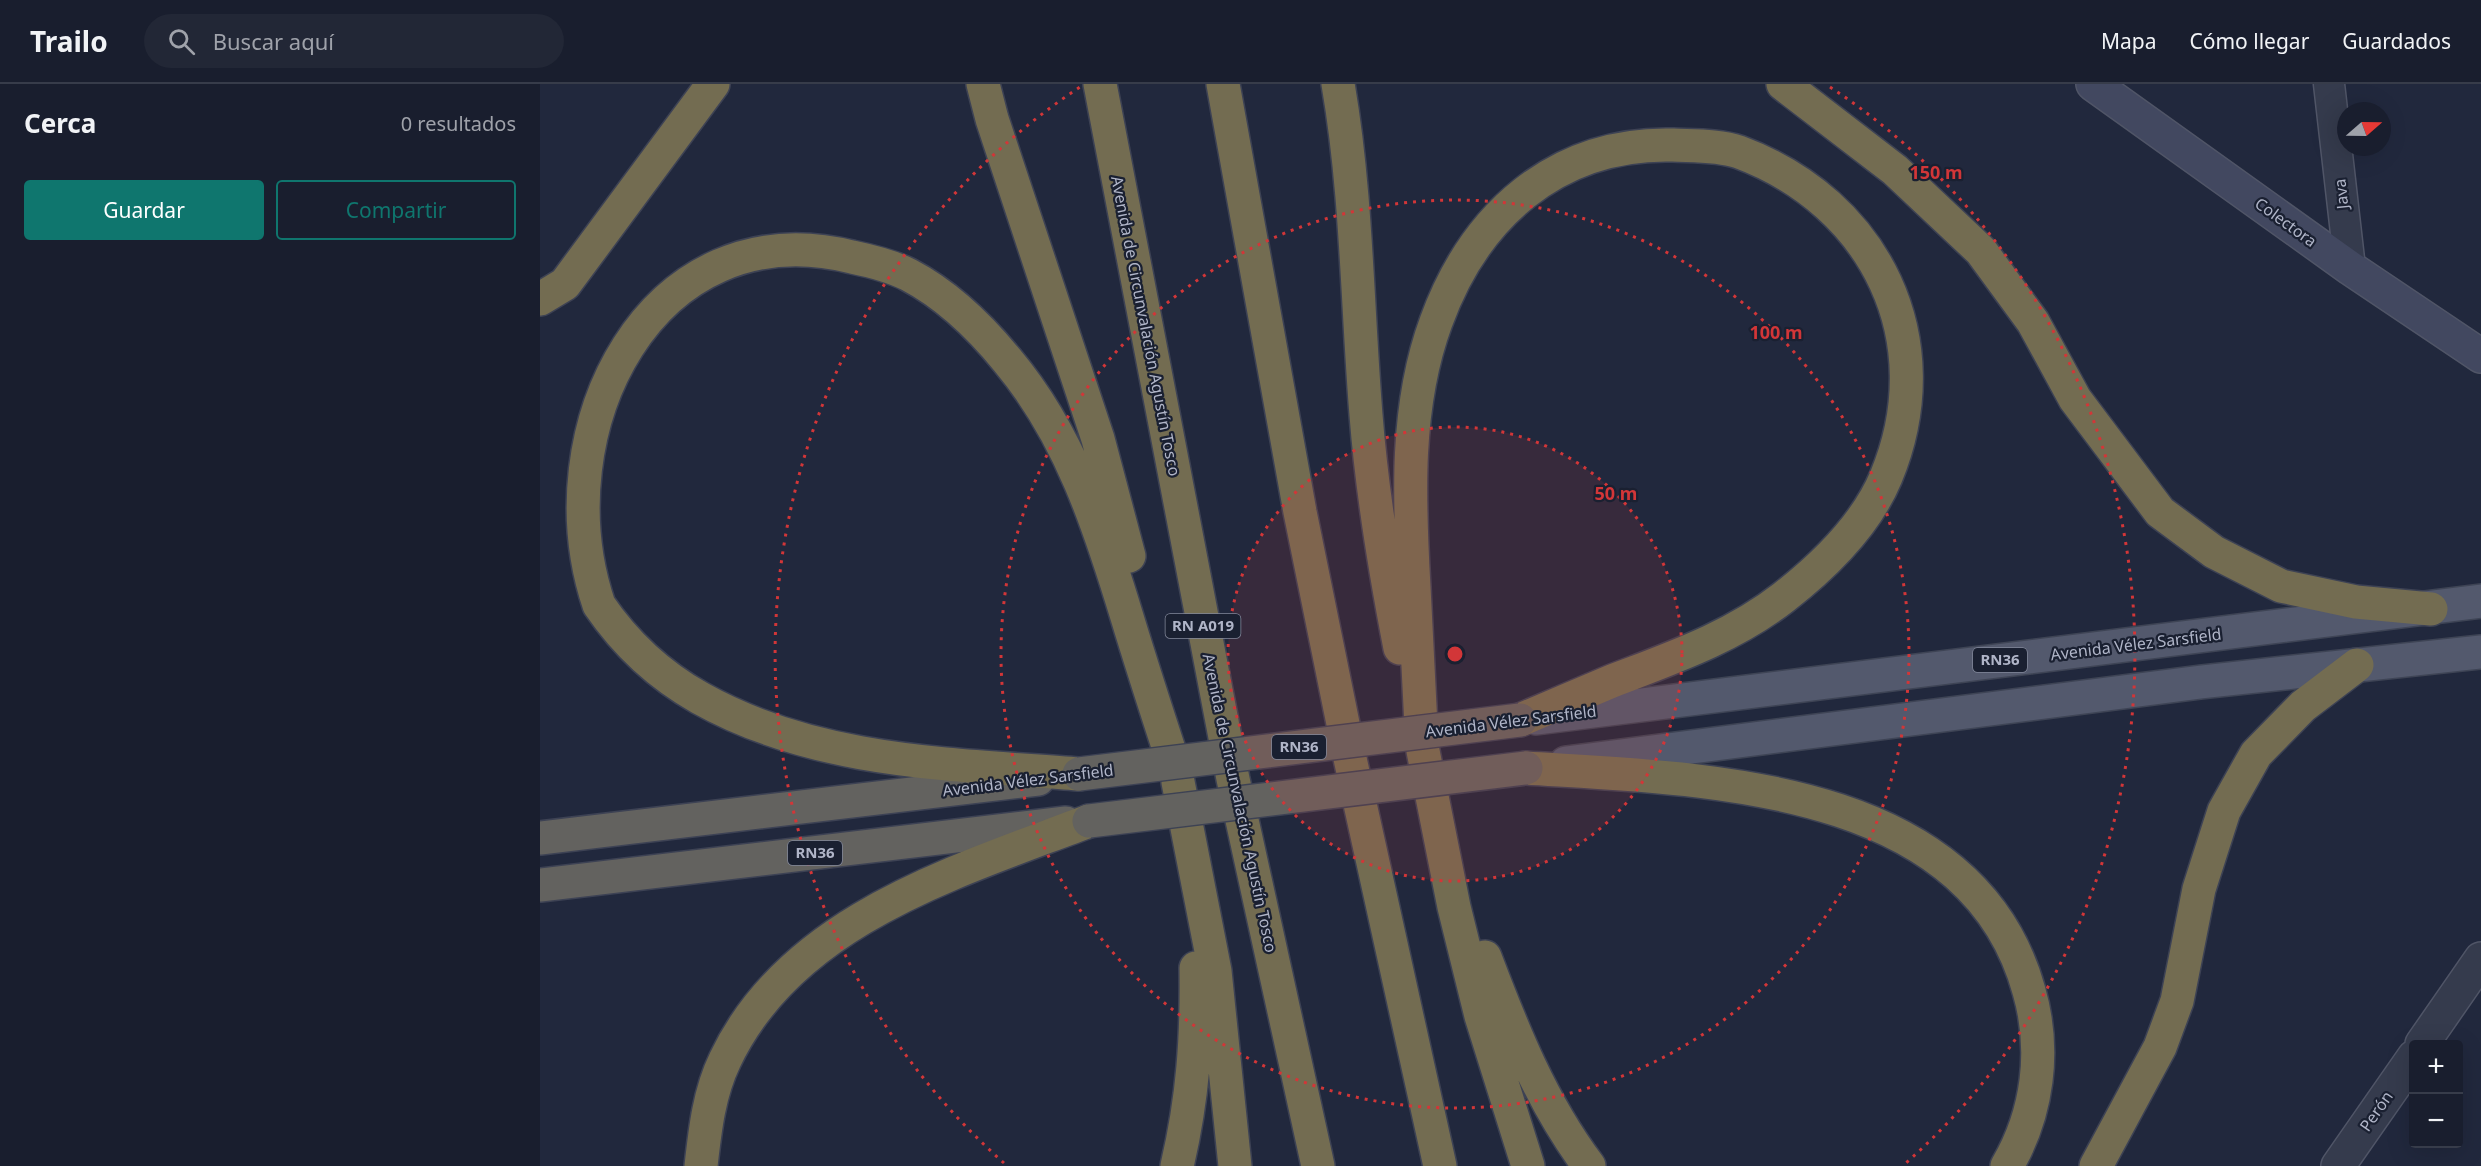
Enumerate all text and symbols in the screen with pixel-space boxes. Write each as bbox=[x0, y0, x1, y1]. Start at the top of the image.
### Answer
search box bbox=[144, 14, 564, 68]
text: Trailo bbox=[30, 22, 108, 60]
icon: search bbox=[165, 25, 198, 58]
text: Buscar aquí bbox=[213, 26, 334, 56]
text: Mapa bbox=[2101, 27, 2156, 55]
text: Cómo llegar bbox=[2189, 27, 2309, 55]
text: Guardados bbox=[2342, 27, 2451, 55]
north arrow bbox=[2337, 102, 2391, 156]
text: Cerca bbox=[24, 105, 96, 141]
text: 0 resultados bbox=[401, 110, 516, 137]
text: 150 m bbox=[1909, 160, 1963, 184]
street label: Avenida de Circunvalación Agustín Tosco bbox=[1106, 174, 1186, 478]
street label: Java bbox=[2328, 178, 2354, 212]
button: Guardar bbox=[24, 180, 264, 240]
button: Compartir bbox=[276, 180, 516, 240]
street label: Colectora bbox=[2251, 192, 2321, 252]
text: 100 m bbox=[1749, 320, 1803, 344]
text: 50 m bbox=[1595, 481, 1637, 505]
road number: RN A019 bbox=[1166, 614, 1240, 638]
street label: Avenida Vélez Sarsfield bbox=[2049, 623, 2223, 665]
centre of rings bbox=[1445, 644, 1465, 664]
road number: RN36 bbox=[1973, 648, 2027, 672]
street label: Avenida de Circunvalación Agustín Tosco bbox=[1198, 651, 1282, 955]
street label: Avenida Vélez Sarsfield bbox=[1424, 700, 1598, 742]
road number: RN36 bbox=[1272, 735, 1326, 759]
street label: Avenida Vélez Sarsfield bbox=[941, 759, 1115, 801]
road number: RN36 bbox=[788, 841, 842, 865]
map controls bbox=[2409, 1040, 2463, 1148]
button: + bbox=[2409, 1040, 2463, 1094]
street label: Perón bbox=[2354, 1086, 2398, 1136]
button: − bbox=[2409, 1094, 2463, 1148]

